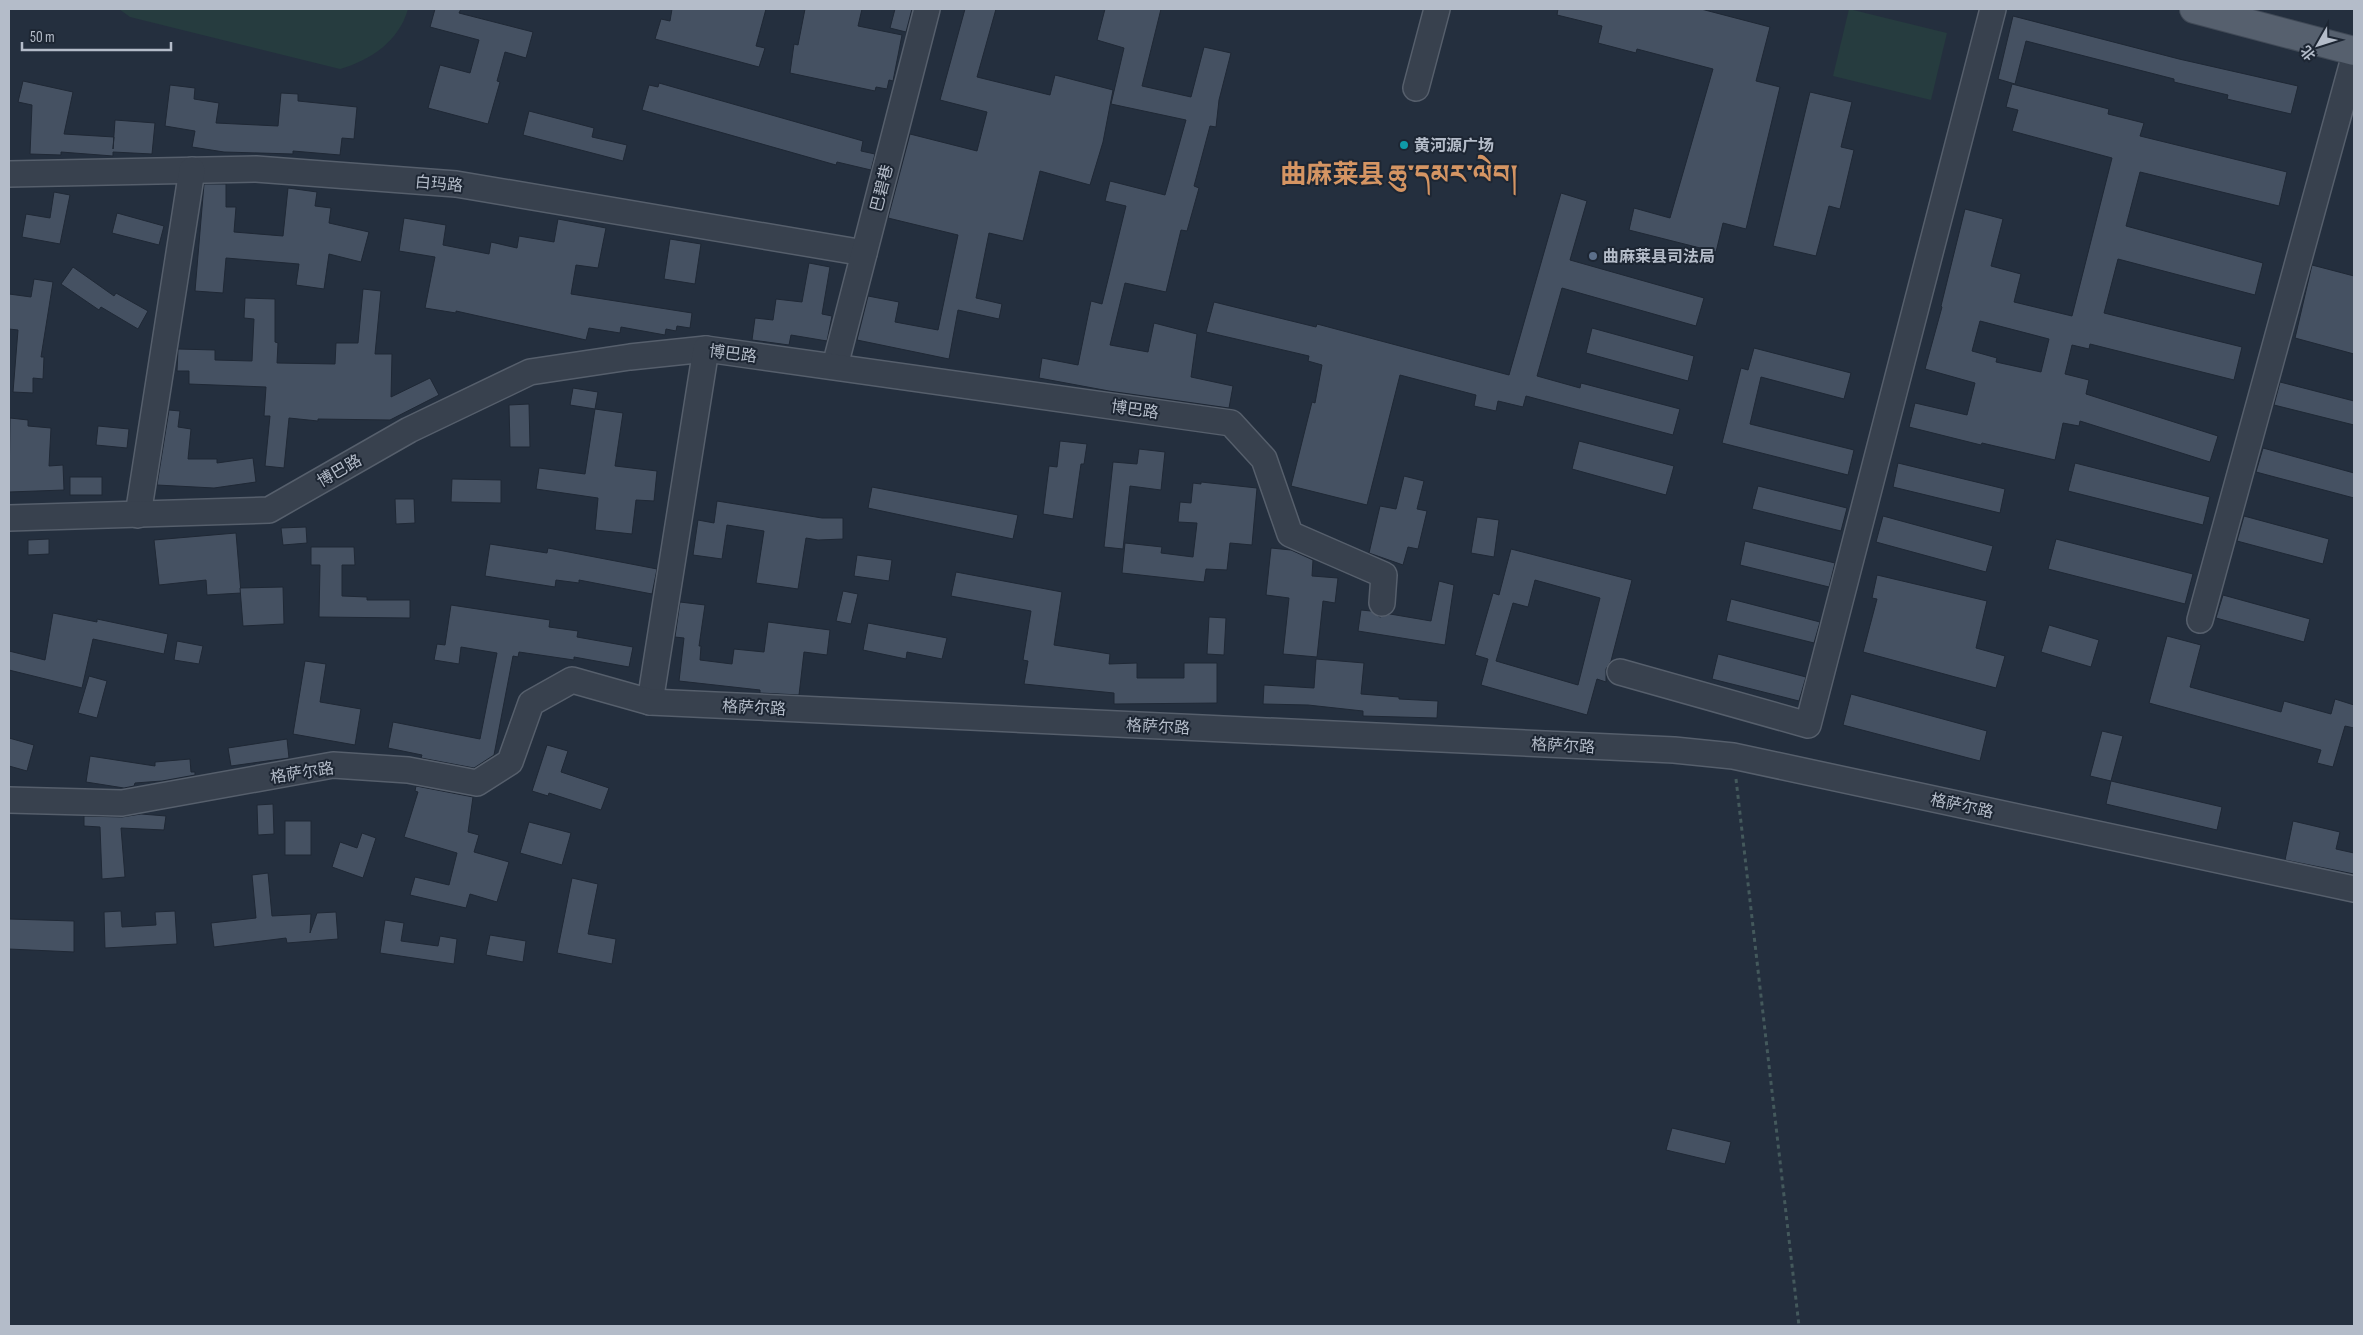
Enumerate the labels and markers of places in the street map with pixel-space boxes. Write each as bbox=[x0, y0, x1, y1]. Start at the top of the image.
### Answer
place label: 黄河源广场 bbox=[1414, 137, 1494, 156]
marker: 黄河源广场 bbox=[1398, 139, 1410, 151]
place label: 曲麻莱县司法局 bbox=[1603, 248, 1715, 267]
marker: 曲麻莱县司法局 bbox=[1587, 250, 1599, 262]

